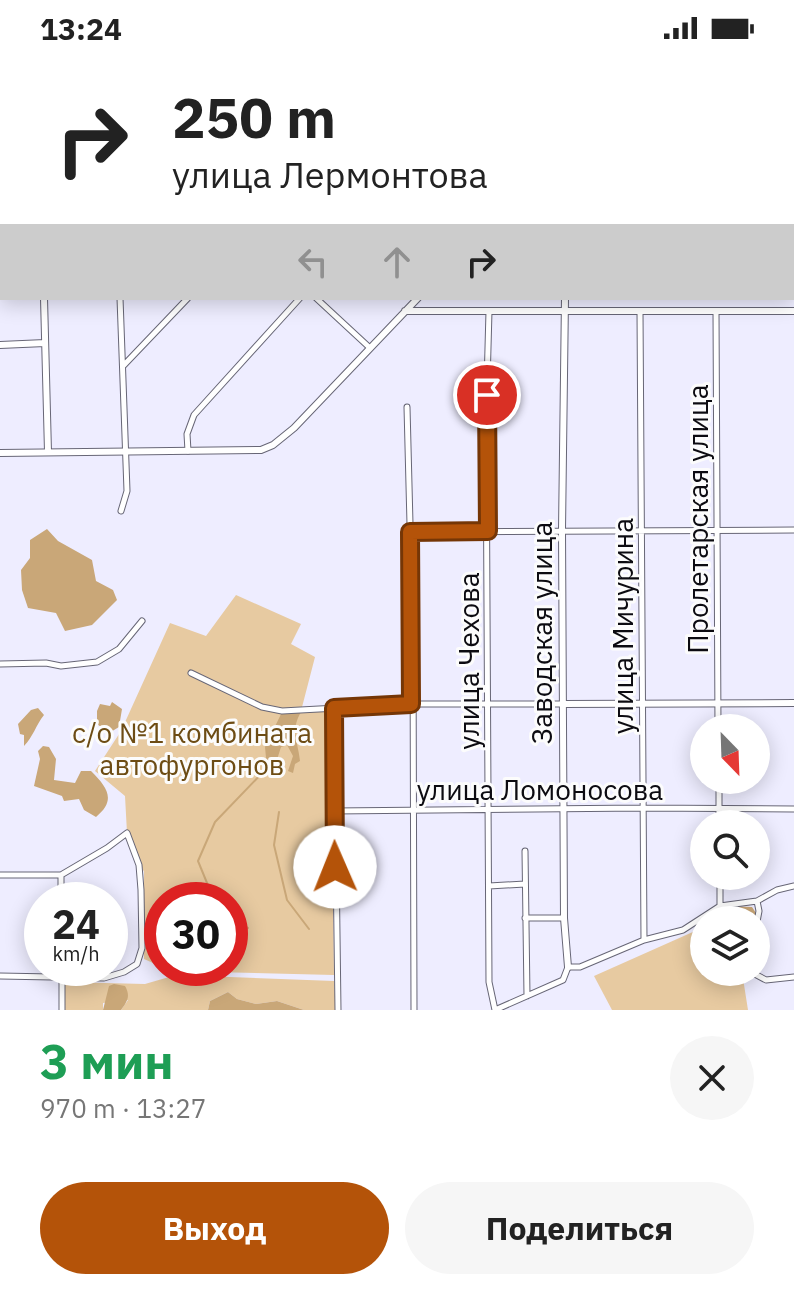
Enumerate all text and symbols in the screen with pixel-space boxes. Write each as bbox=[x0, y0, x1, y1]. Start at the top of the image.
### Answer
text: 13:24 bbox=[40, 9, 122, 48]
text: 250 m bbox=[172, 81, 336, 153]
icon: right bbox=[40, 88, 144, 192]
text: улица Лермонтова bbox=[172, 151, 488, 198]
icon: left bbox=[291, 240, 335, 284]
icon: ahead bbox=[375, 240, 419, 284]
icon: right bbox=[459, 240, 503, 284]
pin bbox=[453, 361, 521, 429]
icon: arrive bbox=[465, 373, 509, 417]
street label: Пролетарская улица bbox=[679, 384, 716, 654]
street label: улица Мичурина bbox=[604, 518, 641, 734]
street label: Заводская улица bbox=[523, 522, 560, 744]
street label: улица Чехова bbox=[450, 572, 487, 750]
park label: с/о №1 комбината автофургонов bbox=[72, 714, 312, 783]
north arrow bbox=[690, 714, 770, 794]
map controls bbox=[690, 714, 770, 986]
street label: улица Ломоносова bbox=[417, 771, 663, 808]
button: search bbox=[690, 810, 770, 890]
position arrow bbox=[293, 825, 377, 909]
speed limit sign: 30 bbox=[144, 882, 248, 986]
text: 24 bbox=[52, 898, 100, 950]
button: layers bbox=[690, 906, 770, 986]
text: km/h bbox=[52, 940, 100, 967]
text: 3 мин bbox=[40, 1030, 174, 1092]
button: close bbox=[670, 1036, 754, 1120]
text: 970 m · 13:27 bbox=[40, 1091, 206, 1125]
button: Выход bbox=[40, 1182, 389, 1274]
button: Поделиться bbox=[405, 1182, 754, 1274]

